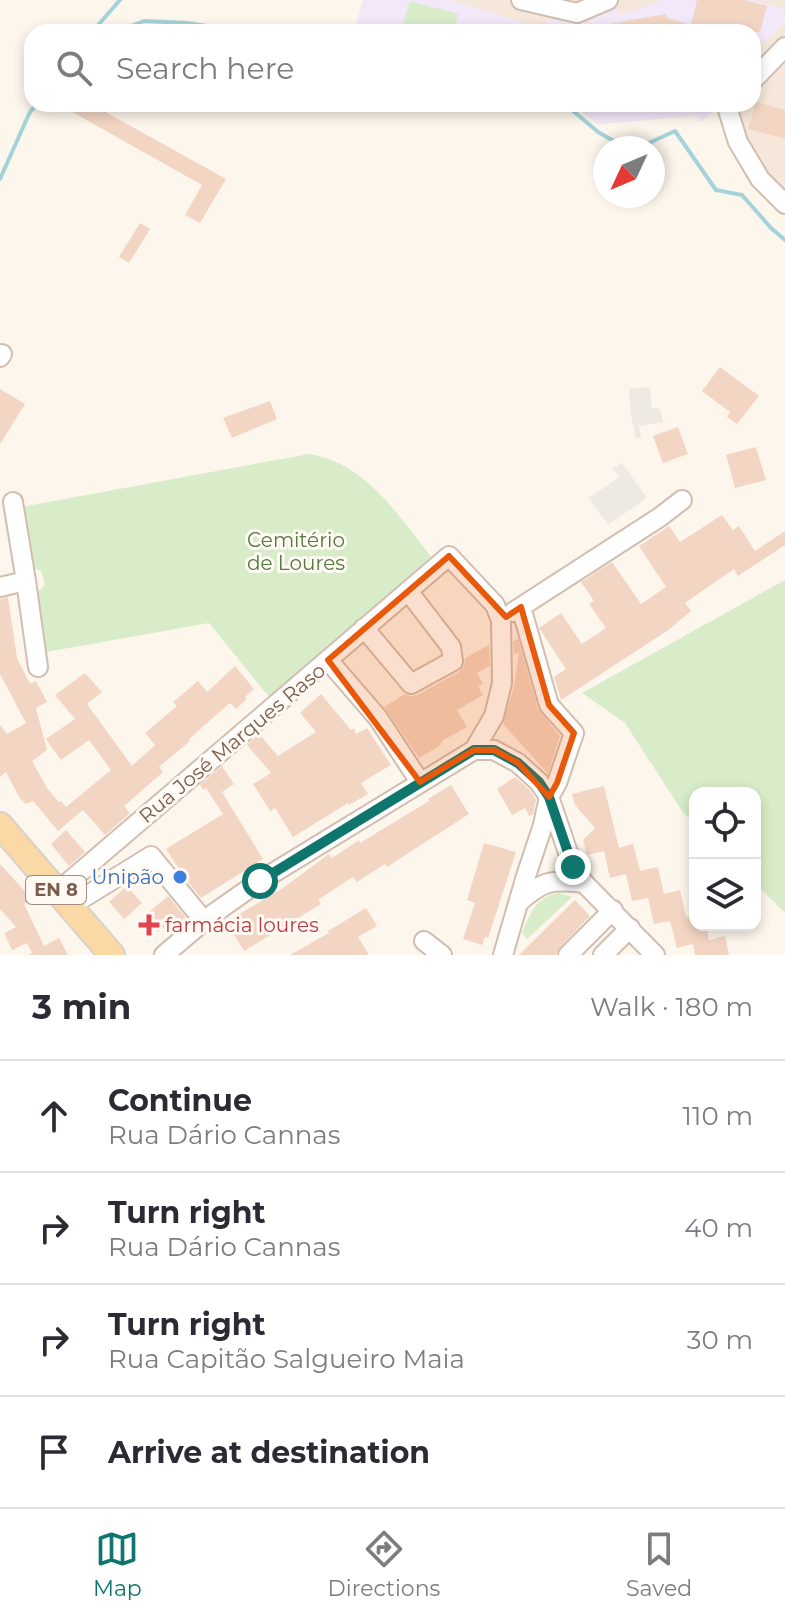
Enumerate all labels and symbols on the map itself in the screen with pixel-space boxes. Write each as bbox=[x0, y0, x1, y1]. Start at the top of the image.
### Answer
north arrow bbox=[593, 136, 665, 208]
park label: Cemitério de Loures bbox=[247, 528, 345, 575]
street label: Rua José Marques Raso bbox=[134, 658, 330, 828]
route end bbox=[555, 849, 591, 885]
route start bbox=[242, 863, 278, 899]
place label: Unipão bbox=[91, 865, 164, 889]
marker: Unipão bbox=[171, 868, 189, 886]
road number: EN 8 bbox=[26, 876, 86, 904]
place label: farmácia loures bbox=[165, 913, 319, 937]
marker: farmácia loures bbox=[140, 916, 158, 934]

